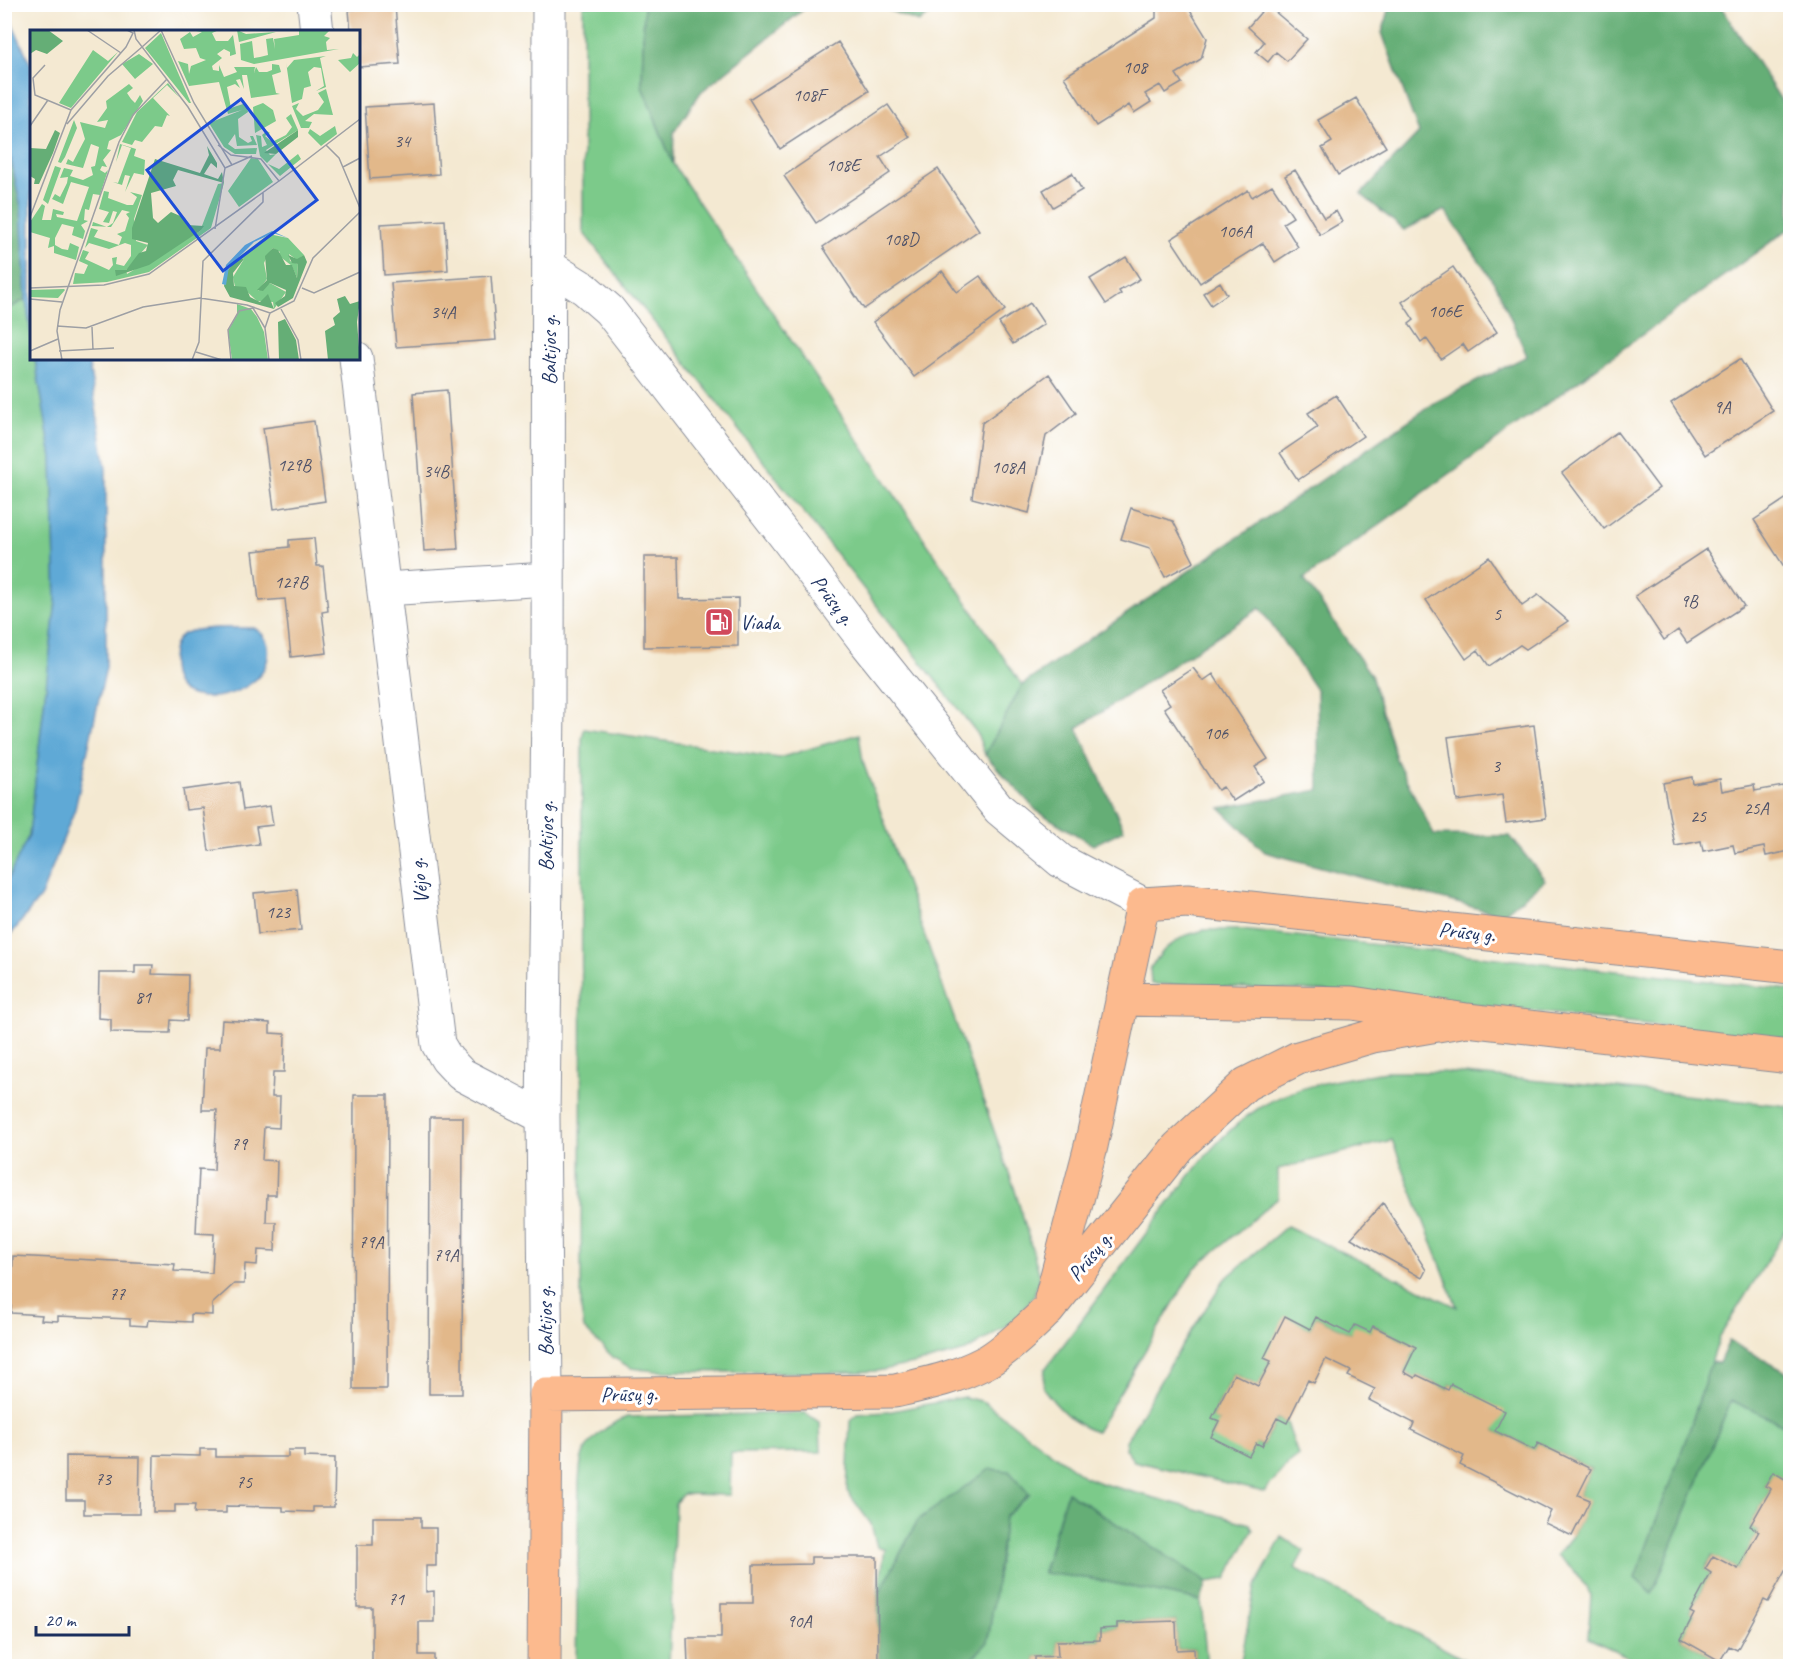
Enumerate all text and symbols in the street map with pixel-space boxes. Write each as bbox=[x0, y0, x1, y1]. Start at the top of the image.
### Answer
inset map bbox=[30, 30, 360, 360]
house number: 108 bbox=[1123, 56, 1149, 78]
house number: 108F bbox=[793, 84, 829, 106]
house number: 34 bbox=[394, 130, 412, 152]
house number: 108E bbox=[826, 154, 862, 176]
house number: 106A bbox=[1218, 220, 1253, 242]
house number: 108D bbox=[884, 228, 920, 250]
house number: 106E bbox=[1428, 300, 1464, 322]
house number: 34A bbox=[430, 301, 457, 323]
street label: Baltijos g. bbox=[536, 314, 562, 385]
house number: 9A bbox=[1713, 396, 1732, 418]
house number: 129B bbox=[277, 454, 312, 476]
house number: 108A bbox=[991, 456, 1026, 478]
house number: 34B bbox=[423, 460, 450, 482]
street label: Prūsų g. bbox=[806, 570, 861, 631]
house number: 127B bbox=[274, 571, 309, 593]
house number: 9B bbox=[1680, 590, 1699, 612]
house number: 5 bbox=[1493, 603, 1502, 625]
fuel station icon: Viada bbox=[703, 606, 735, 638]
place label: Viada bbox=[740, 609, 782, 635]
house number: 106 bbox=[1204, 722, 1229, 744]
house number: 3 bbox=[1492, 755, 1502, 777]
house number: 25A bbox=[1743, 797, 1770, 819]
street label: Baltijos g. bbox=[532, 800, 560, 871]
house number: 25 bbox=[1690, 805, 1707, 827]
street label: Vėjo g. bbox=[403, 856, 435, 905]
house number: 123 bbox=[266, 901, 292, 923]
street label: Prūsų g. bbox=[1437, 916, 1497, 948]
house number: 81 bbox=[135, 986, 152, 1008]
house number: 79 bbox=[231, 1133, 249, 1155]
street label: Prūsų g. bbox=[1062, 1225, 1118, 1286]
house number: 79A bbox=[358, 1231, 385, 1253]
house number: 79A bbox=[433, 1244, 460, 1266]
house number: 77 bbox=[109, 1283, 126, 1305]
street label: Baltijos g. bbox=[531, 1285, 559, 1356]
street label: Prūsų g. bbox=[600, 1380, 658, 1407]
house number: 73 bbox=[95, 1468, 113, 1490]
house number: 75 bbox=[236, 1471, 253, 1493]
house number: 71 bbox=[388, 1588, 405, 1610]
scale bar bbox=[36, 1599, 129, 1637]
text: 20 m bbox=[45, 1609, 78, 1631]
house number: 90A bbox=[786, 1610, 813, 1632]

